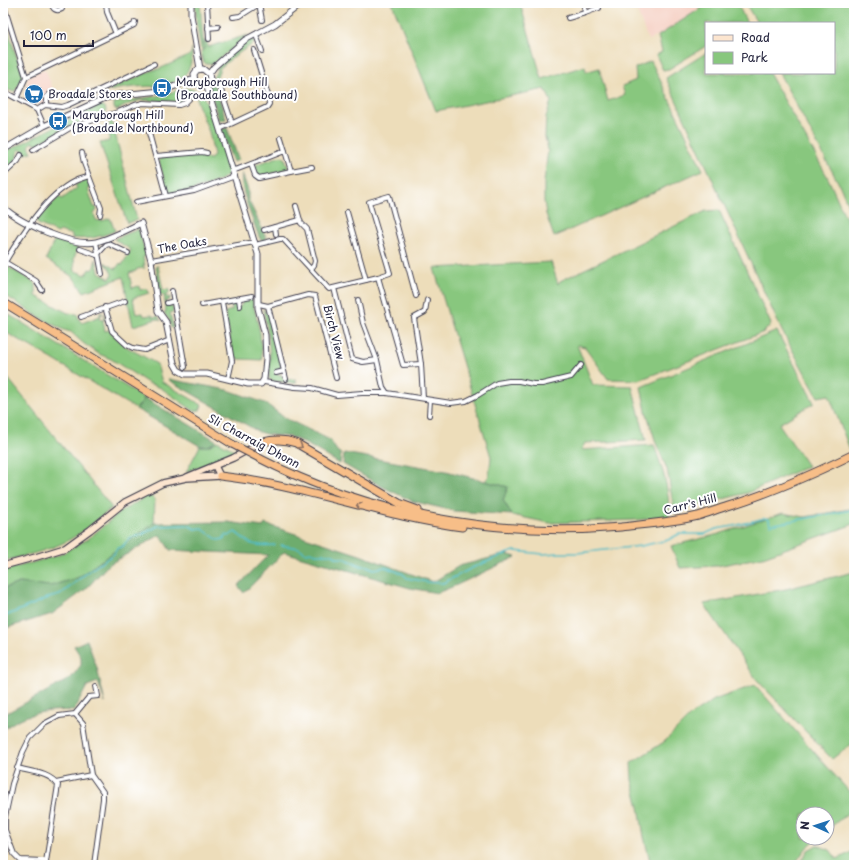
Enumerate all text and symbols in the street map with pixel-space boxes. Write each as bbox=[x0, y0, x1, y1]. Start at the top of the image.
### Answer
scale bar bbox=[24, 22, 93, 48]
legend bbox=[705, 22, 835, 74]
text: 100 m bbox=[30, 26, 67, 44]
text: Road bbox=[741, 28, 770, 46]
text: Park bbox=[741, 48, 768, 66]
place label: Maryborough Hill (Broadale Southbound) bbox=[176, 73, 298, 103]
bus stop icon: Maryborough Hill (Broadale Southbound) bbox=[151, 77, 173, 99]
supermarket icon: Broadale Stores bbox=[23, 83, 45, 105]
place label: Broadale Stores bbox=[48, 85, 132, 102]
place label: Maryborough Hill (Broadale Northbound) bbox=[72, 106, 194, 136]
bus stop icon: Maryborough Hill (Broadale Northbound) bbox=[47, 110, 69, 132]
street label: The Oaks bbox=[156, 232, 208, 257]
street label: Birch View bbox=[319, 303, 350, 362]
street label: Sli Charraig Dhonn bbox=[205, 409, 303, 472]
one-way arrow bbox=[296, 441, 303, 448]
street label: Carr's Hill bbox=[662, 489, 718, 518]
one-way arrow bbox=[356, 502, 363, 511]
north arrow bbox=[795, 806, 835, 846]
text: N bbox=[796, 820, 813, 830]

